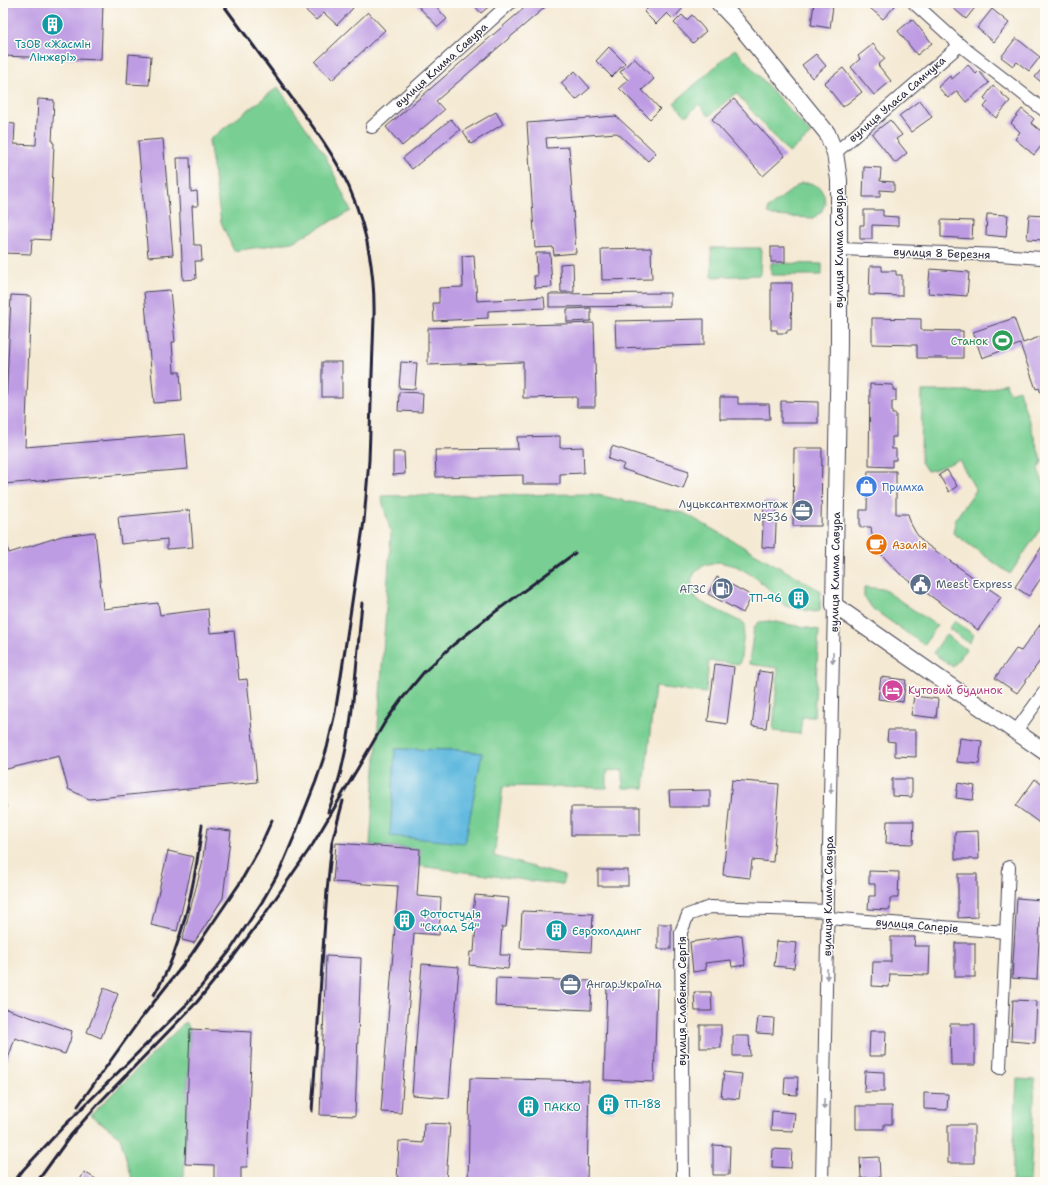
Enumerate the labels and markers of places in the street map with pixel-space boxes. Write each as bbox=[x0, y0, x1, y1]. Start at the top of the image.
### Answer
building icon: ТзОВ «Жасмін Лінжері» bbox=[40, 11, 66, 37]
place label: ТзОВ «Жасмін Лінжері» bbox=[15, 37, 91, 65]
sports icon: Станок bbox=[990, 328, 1016, 354]
place label: Станок bbox=[951, 334, 988, 349]
shop icon: Примха bbox=[854, 474, 880, 500]
place label: Примха bbox=[882, 480, 924, 495]
place label: Луцьксантехмонтаж №536 bbox=[679, 497, 789, 525]
office icon: Луцьксантехмонтаж №536 bbox=[790, 497, 816, 523]
cafe icon: Азалія bbox=[864, 532, 890, 558]
place label: Азалія bbox=[892, 538, 927, 553]
public building icon: Meest Express bbox=[907, 571, 933, 597]
fuel station icon: АГЗС bbox=[709, 576, 735, 602]
place label: Meest Express bbox=[936, 577, 1013, 592]
place label: АГЗС bbox=[679, 582, 706, 597]
building icon: ТП-96 bbox=[785, 585, 811, 611]
place label: ТП-96 bbox=[749, 591, 782, 606]
hotel icon: Кутовий будинок bbox=[880, 677, 906, 703]
place label: Кутовий будинок bbox=[908, 683, 1003, 698]
building icon: Фотостудія "Склад 54" bbox=[392, 907, 418, 933]
place label: Фотостудія "Склад 54" bbox=[420, 907, 481, 935]
building icon: Єврохолдинг bbox=[544, 918, 570, 944]
place label: Єврохолдинг bbox=[572, 924, 642, 939]
office icon: Ангар.Україна bbox=[558, 971, 584, 997]
place label: Ангар.Україна bbox=[586, 977, 662, 992]
building icon: ТП-188 bbox=[596, 1091, 622, 1117]
building icon: ПАККО bbox=[516, 1094, 542, 1120]
place label: ТП-188 bbox=[624, 1097, 661, 1112]
place label: ПАККО bbox=[544, 1100, 581, 1115]

